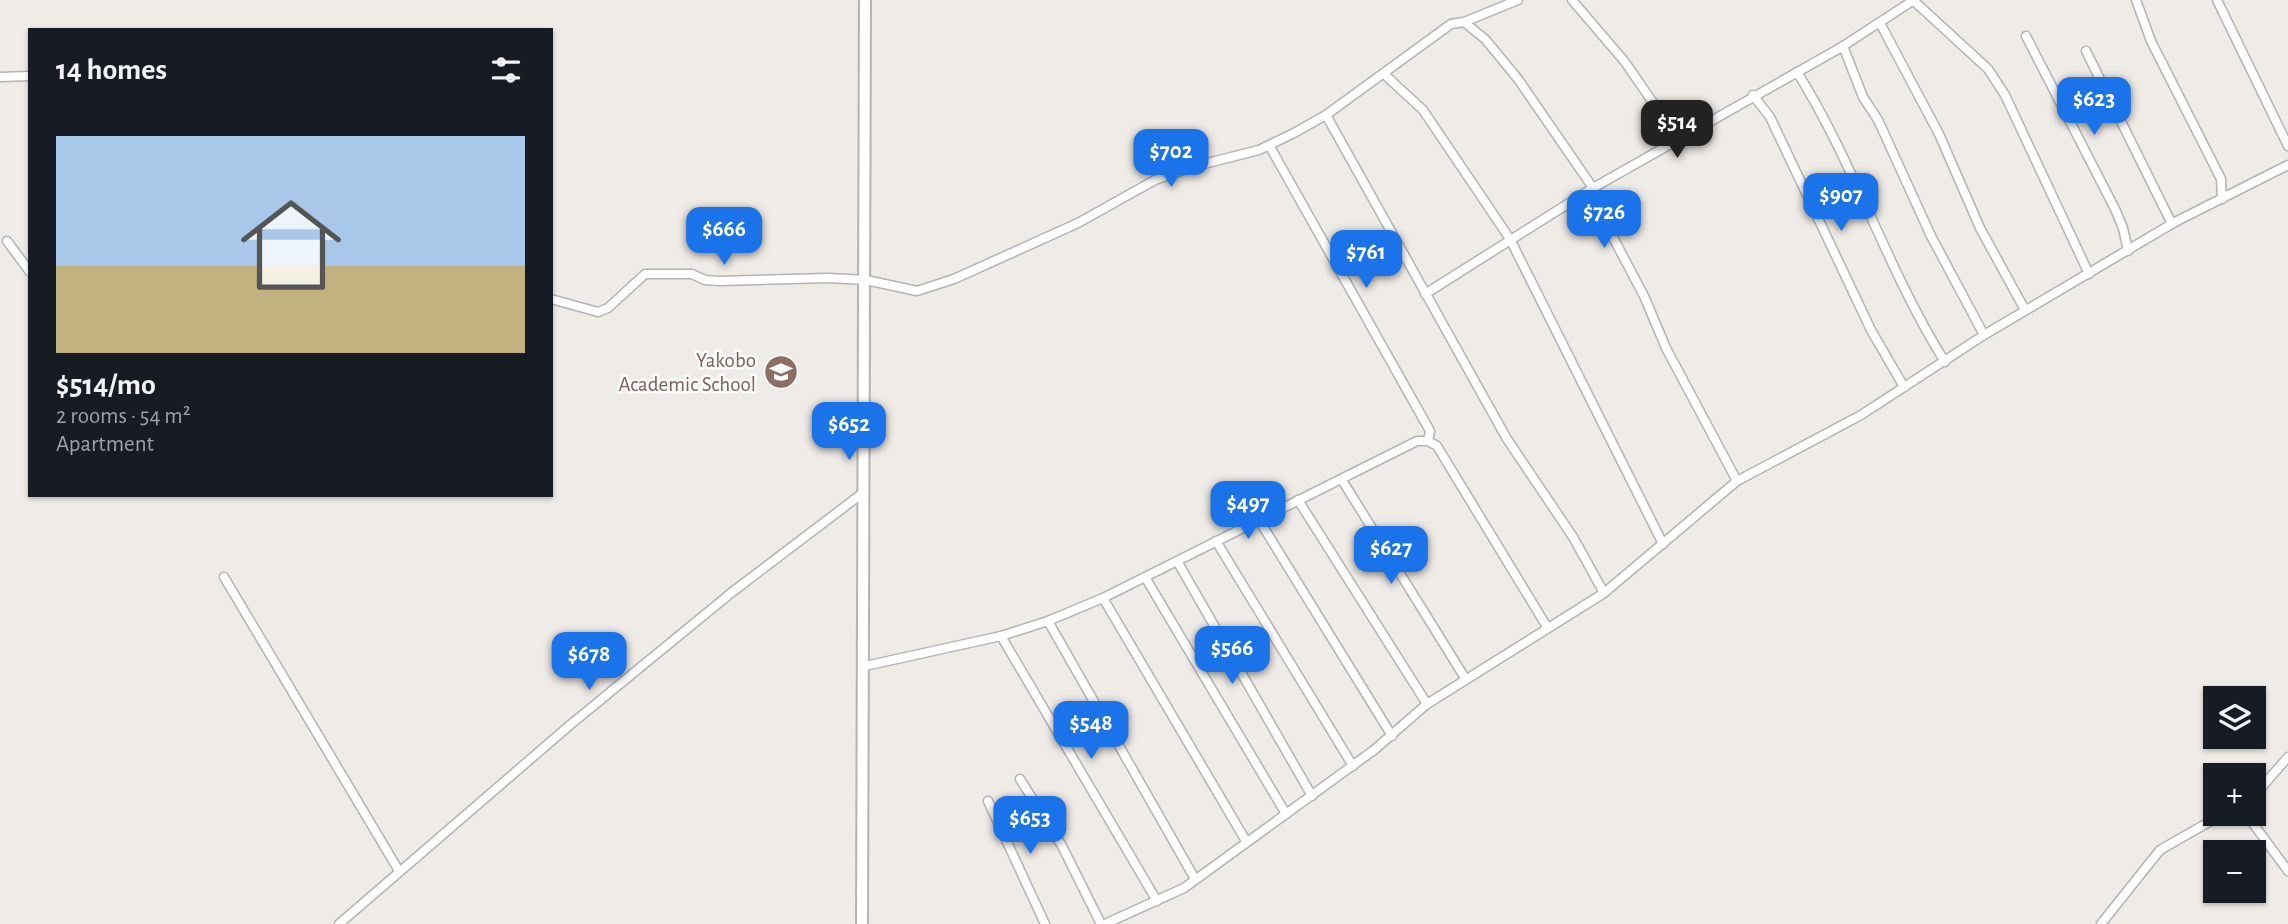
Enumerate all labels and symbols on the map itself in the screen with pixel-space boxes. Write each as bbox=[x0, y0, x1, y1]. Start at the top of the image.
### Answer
pin: $623 bbox=[2053, 78, 2135, 137]
pin: $514 bbox=[1636, 100, 1718, 160]
pin: $702 bbox=[1130, 130, 1212, 189]
pin: $907 bbox=[1800, 174, 1882, 233]
pin: $726 bbox=[1563, 190, 1645, 250]
pin: $666 bbox=[683, 208, 765, 267]
pin: $761 bbox=[1325, 230, 1407, 290]
place label: Yakobo Academic School bbox=[618, 350, 756, 395]
school or university icon: Yakobo Academic School bbox=[762, 353, 800, 391]
pin: $652 bbox=[808, 402, 890, 462]
pin: $497 bbox=[1207, 482, 1289, 541]
pin: $627 bbox=[1350, 526, 1432, 586]
pin: $566 bbox=[1191, 626, 1273, 686]
pin: $678 bbox=[548, 632, 630, 692]
pin: $548 bbox=[1050, 702, 1132, 761]
pin: $653 bbox=[989, 796, 1071, 856]

